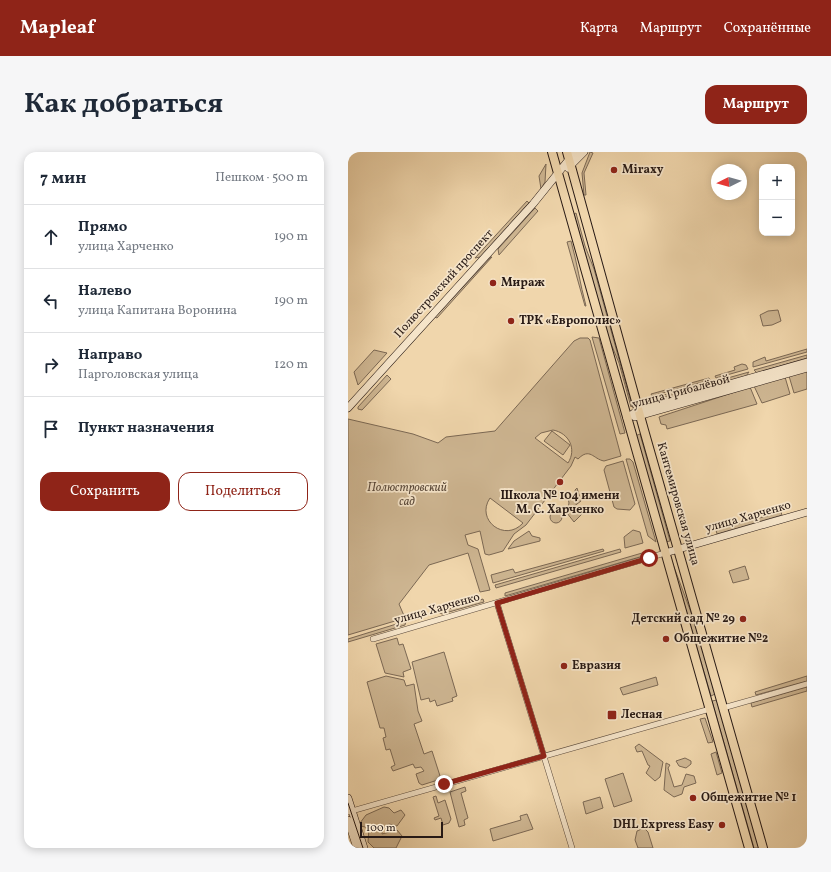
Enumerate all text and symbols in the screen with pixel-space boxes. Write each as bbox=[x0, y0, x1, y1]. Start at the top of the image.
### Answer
text: Mapleaf bbox=[20, 15, 95, 41]
text: Карта bbox=[580, 19, 618, 38]
text: Маршрут bbox=[640, 19, 702, 38]
text: Сохранённые bbox=[724, 19, 811, 38]
text: Как добраться bbox=[24, 85, 223, 124]
button: Маршрут bbox=[705, 85, 807, 124]
place label: Miraxy bbox=[622, 162, 664, 178]
north arrow bbox=[711, 164, 747, 200]
map controls bbox=[759, 164, 795, 236]
button: + bbox=[759, 164, 795, 200]
marker: Miraxy bbox=[609, 165, 619, 175]
text: 7 мин bbox=[40, 167, 86, 190]
text: Пешком · 500 m bbox=[215, 169, 308, 187]
button: − bbox=[759, 200, 795, 236]
text: Прямо bbox=[78, 217, 127, 238]
icon: ahead bbox=[40, 226, 62, 248]
street label: Полюстровский проспект bbox=[391, 226, 497, 342]
text: 190 m bbox=[274, 228, 308, 246]
text: улица Харченко bbox=[78, 238, 174, 256]
place label: Мираж bbox=[501, 275, 545, 291]
marker: Мираж bbox=[488, 278, 498, 288]
text: Налево bbox=[78, 281, 132, 302]
icon: left bbox=[40, 290, 62, 312]
text: 190 m bbox=[274, 292, 308, 310]
text: улица Капитана Воронина bbox=[78, 302, 237, 320]
place label: ТРК «Европолис» bbox=[519, 313, 621, 329]
marker: ТРК «Европолис» bbox=[506, 316, 516, 326]
text: Направо bbox=[78, 345, 142, 366]
icon: right bbox=[40, 354, 62, 376]
text: 120 m bbox=[274, 356, 308, 374]
text: Парголовская улица bbox=[78, 366, 199, 384]
street label: улица Грибалёвой bbox=[630, 371, 732, 413]
icon: arrive bbox=[40, 418, 62, 440]
text: Пункт назначения bbox=[78, 418, 214, 439]
street label: Кантемировская улица bbox=[653, 441, 703, 567]
button: Сохранить bbox=[40, 472, 170, 511]
button: Поделиться bbox=[178, 472, 308, 511]
marker: Школа № 104 имени М. С. Харченко bbox=[555, 477, 565, 487]
park label: Полюстровский сад bbox=[367, 480, 447, 510]
place label: Школа № 104 имени М. С. Харченко bbox=[500, 488, 620, 518]
street label: улица Харченко bbox=[703, 497, 793, 537]
route start bbox=[640, 549, 658, 567]
street label: улица Харченко bbox=[392, 589, 482, 629]
place label: Детский сад № 29 bbox=[632, 611, 735, 627]
marker: Детский сад № 29 bbox=[738, 614, 748, 624]
place label: Общежитие №2 bbox=[674, 631, 768, 647]
marker: Общежитие №2 bbox=[661, 634, 671, 644]
place label: Евразия bbox=[572, 658, 621, 674]
marker: Евразия bbox=[559, 661, 569, 671]
place label: Лесная bbox=[621, 707, 663, 723]
marker: Лесная bbox=[606, 709, 618, 721]
route end bbox=[435, 775, 453, 793]
place label: Общежитие № 1 bbox=[701, 790, 796, 806]
marker: Общежитие № 1 bbox=[688, 793, 698, 803]
place label: DHL Express Easy bbox=[613, 817, 714, 833]
scale bar bbox=[360, 820, 443, 839]
marker: DHL Express Easy bbox=[717, 820, 727, 830]
text: 100 m bbox=[366, 821, 396, 836]

